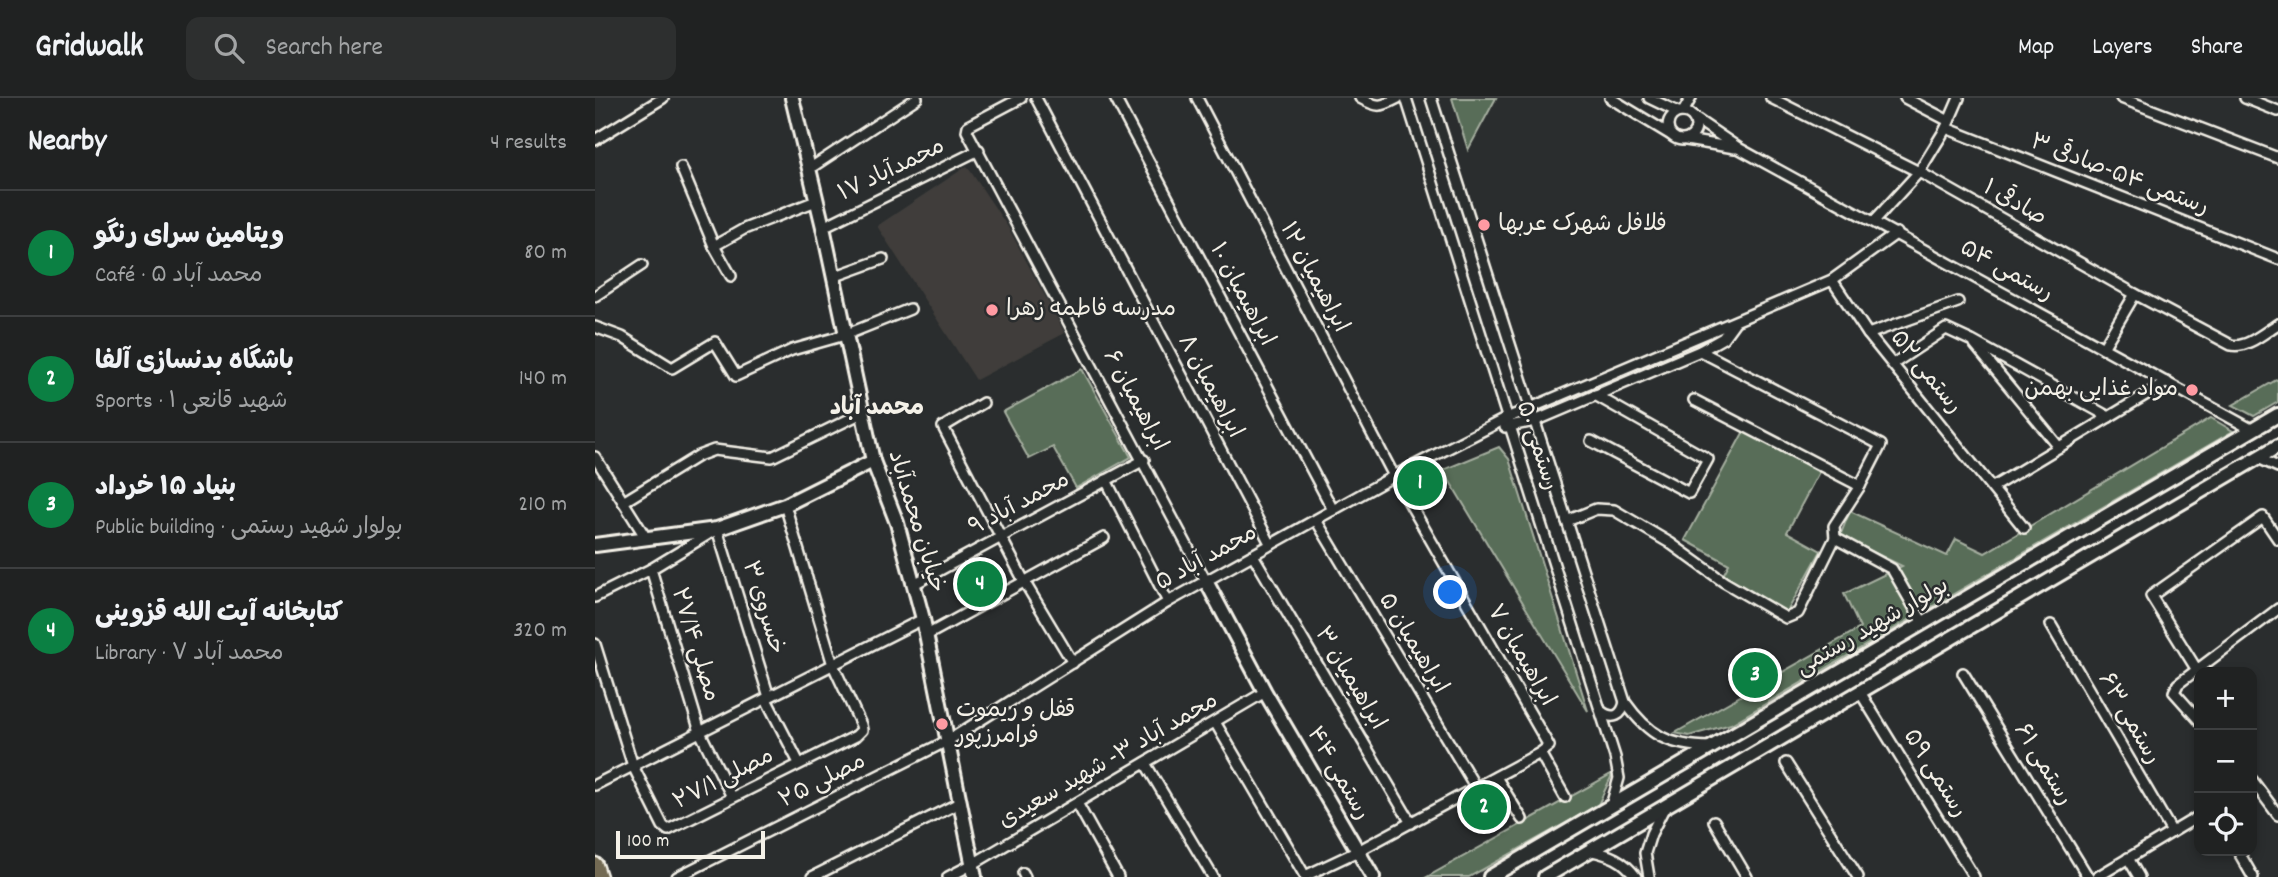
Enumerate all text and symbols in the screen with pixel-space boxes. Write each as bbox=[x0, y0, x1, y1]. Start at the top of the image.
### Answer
search box bbox=[186, 17, 676, 80]
text: Gridwalk bbox=[35, 25, 144, 72]
icon: search bbox=[210, 29, 248, 67]
text: Search here bbox=[266, 30, 383, 67]
text: Map bbox=[2018, 31, 2054, 65]
text: Layers bbox=[2092, 31, 2153, 65]
text: Share bbox=[2191, 31, 2243, 65]
text: Nearby bbox=[28, 122, 106, 165]
street label: رستمی ۵۴-صادقی ۳ bbox=[2025, 126, 2214, 225]
text: 4 results bbox=[490, 127, 567, 160]
street label: محمدآباد ۱۷ bbox=[833, 131, 951, 211]
street label: صادقی ۱ bbox=[1976, 172, 2052, 235]
place label: فلافل شهرک عربها bbox=[1498, 209, 1667, 242]
street label: ابراهیمیان ۱۲ bbox=[1270, 217, 1356, 339]
marker: فلافل شهرک عربها bbox=[1476, 217, 1492, 233]
text: ویتامین سرای رنگو bbox=[95, 218, 284, 255]
street label: رستمی ۵۴ bbox=[1953, 233, 2059, 311]
text: 1 bbox=[48, 237, 54, 270]
text: 80 m bbox=[524, 237, 567, 270]
street label: ابراهیمیان ۱۰ bbox=[1200, 237, 1282, 353]
text: Café · محمد آباد ۵ bbox=[95, 260, 263, 293]
place label: مدرسه فاطمه زهرا bbox=[1006, 294, 1176, 327]
marker: مدرسه فاطمه زهرا bbox=[984, 302, 1000, 318]
street label: رستمی ۵۲ bbox=[1881, 324, 1969, 422]
street label: ابراهیمیان ۸ bbox=[1168, 329, 1250, 445]
text: باشگاه بدنسازی آلفا bbox=[95, 344, 294, 381]
street label: ابراهیمیان ۶ bbox=[1093, 344, 1175, 458]
text: 2 bbox=[46, 363, 56, 396]
text: 140 m bbox=[519, 363, 567, 396]
place label: مواد غذایی بهمن bbox=[2024, 374, 2178, 407]
marker: مواد غذایی بهمن bbox=[2184, 382, 2200, 398]
text: Sports · شهید قانعی ۱ bbox=[95, 386, 288, 419]
district label: محمد آباد bbox=[830, 392, 924, 426]
street label: رستمی ۵۰ bbox=[1506, 397, 1566, 495]
street label: خیابان محمدآباد bbox=[878, 447, 952, 597]
pin: 1 bbox=[1397, 457, 1443, 509]
street label: محمد آباد ۹ bbox=[964, 465, 1076, 545]
text: بنیاد ۱۵ خرداد bbox=[95, 470, 236, 507]
text: 3 bbox=[46, 489, 56, 522]
text: 210 m bbox=[518, 489, 567, 522]
text: Public building · بولوار شهید رستمی bbox=[95, 512, 403, 545]
street label: محمد آباد ۵ bbox=[1150, 518, 1264, 600]
street label: خسروی ۳ bbox=[732, 557, 792, 659]
pin: 4 bbox=[957, 558, 1003, 610]
street label: بولوار شهید رستمی bbox=[1790, 571, 1956, 685]
your location bbox=[1433, 575, 1467, 609]
street label: مصلی ۲۷/۴ bbox=[661, 584, 727, 706]
street label: ابراهیمیان ۵ bbox=[1369, 587, 1455, 701]
text: کتابخانه آیت الله قزوینی bbox=[95, 596, 343, 633]
street label: ابراهیمیان ۷ bbox=[1477, 599, 1563, 713]
text: 4 bbox=[46, 615, 56, 648]
text: 320 m bbox=[513, 615, 567, 648]
street label: ابراهیمیان ۳ bbox=[1305, 621, 1393, 737]
text: Library · محمد آباد ۷ bbox=[95, 638, 284, 671]
pin: 3 bbox=[1732, 649, 1778, 701]
street label: رستمی ۶۳ bbox=[2088, 667, 2168, 771]
map controls bbox=[2194, 667, 2257, 856]
button: + bbox=[2194, 667, 2257, 730]
street label: محمد آباد ۳- شهید سعیدی bbox=[993, 686, 1225, 838]
place label: قفل و ریموت فرامرزپور bbox=[954, 695, 1075, 754]
marker: قفل و ریموت فرامرزپور bbox=[934, 716, 950, 732]
street label: رستمی ۶۱ bbox=[2004, 717, 2080, 813]
street label: رستمی ۴۴ bbox=[1297, 721, 1377, 827]
street label: رستمی ۵۹ bbox=[1894, 723, 1974, 825]
button: − bbox=[2194, 730, 2257, 793]
street label: مصلی ۲۷/۱ bbox=[668, 741, 780, 819]
street label: مصلی ۲۵ bbox=[774, 746, 872, 818]
pin: 2 bbox=[1461, 781, 1507, 833]
button: locate bbox=[2194, 793, 2257, 856]
scale bar bbox=[616, 828, 765, 860]
text: 100 m bbox=[627, 829, 669, 856]

